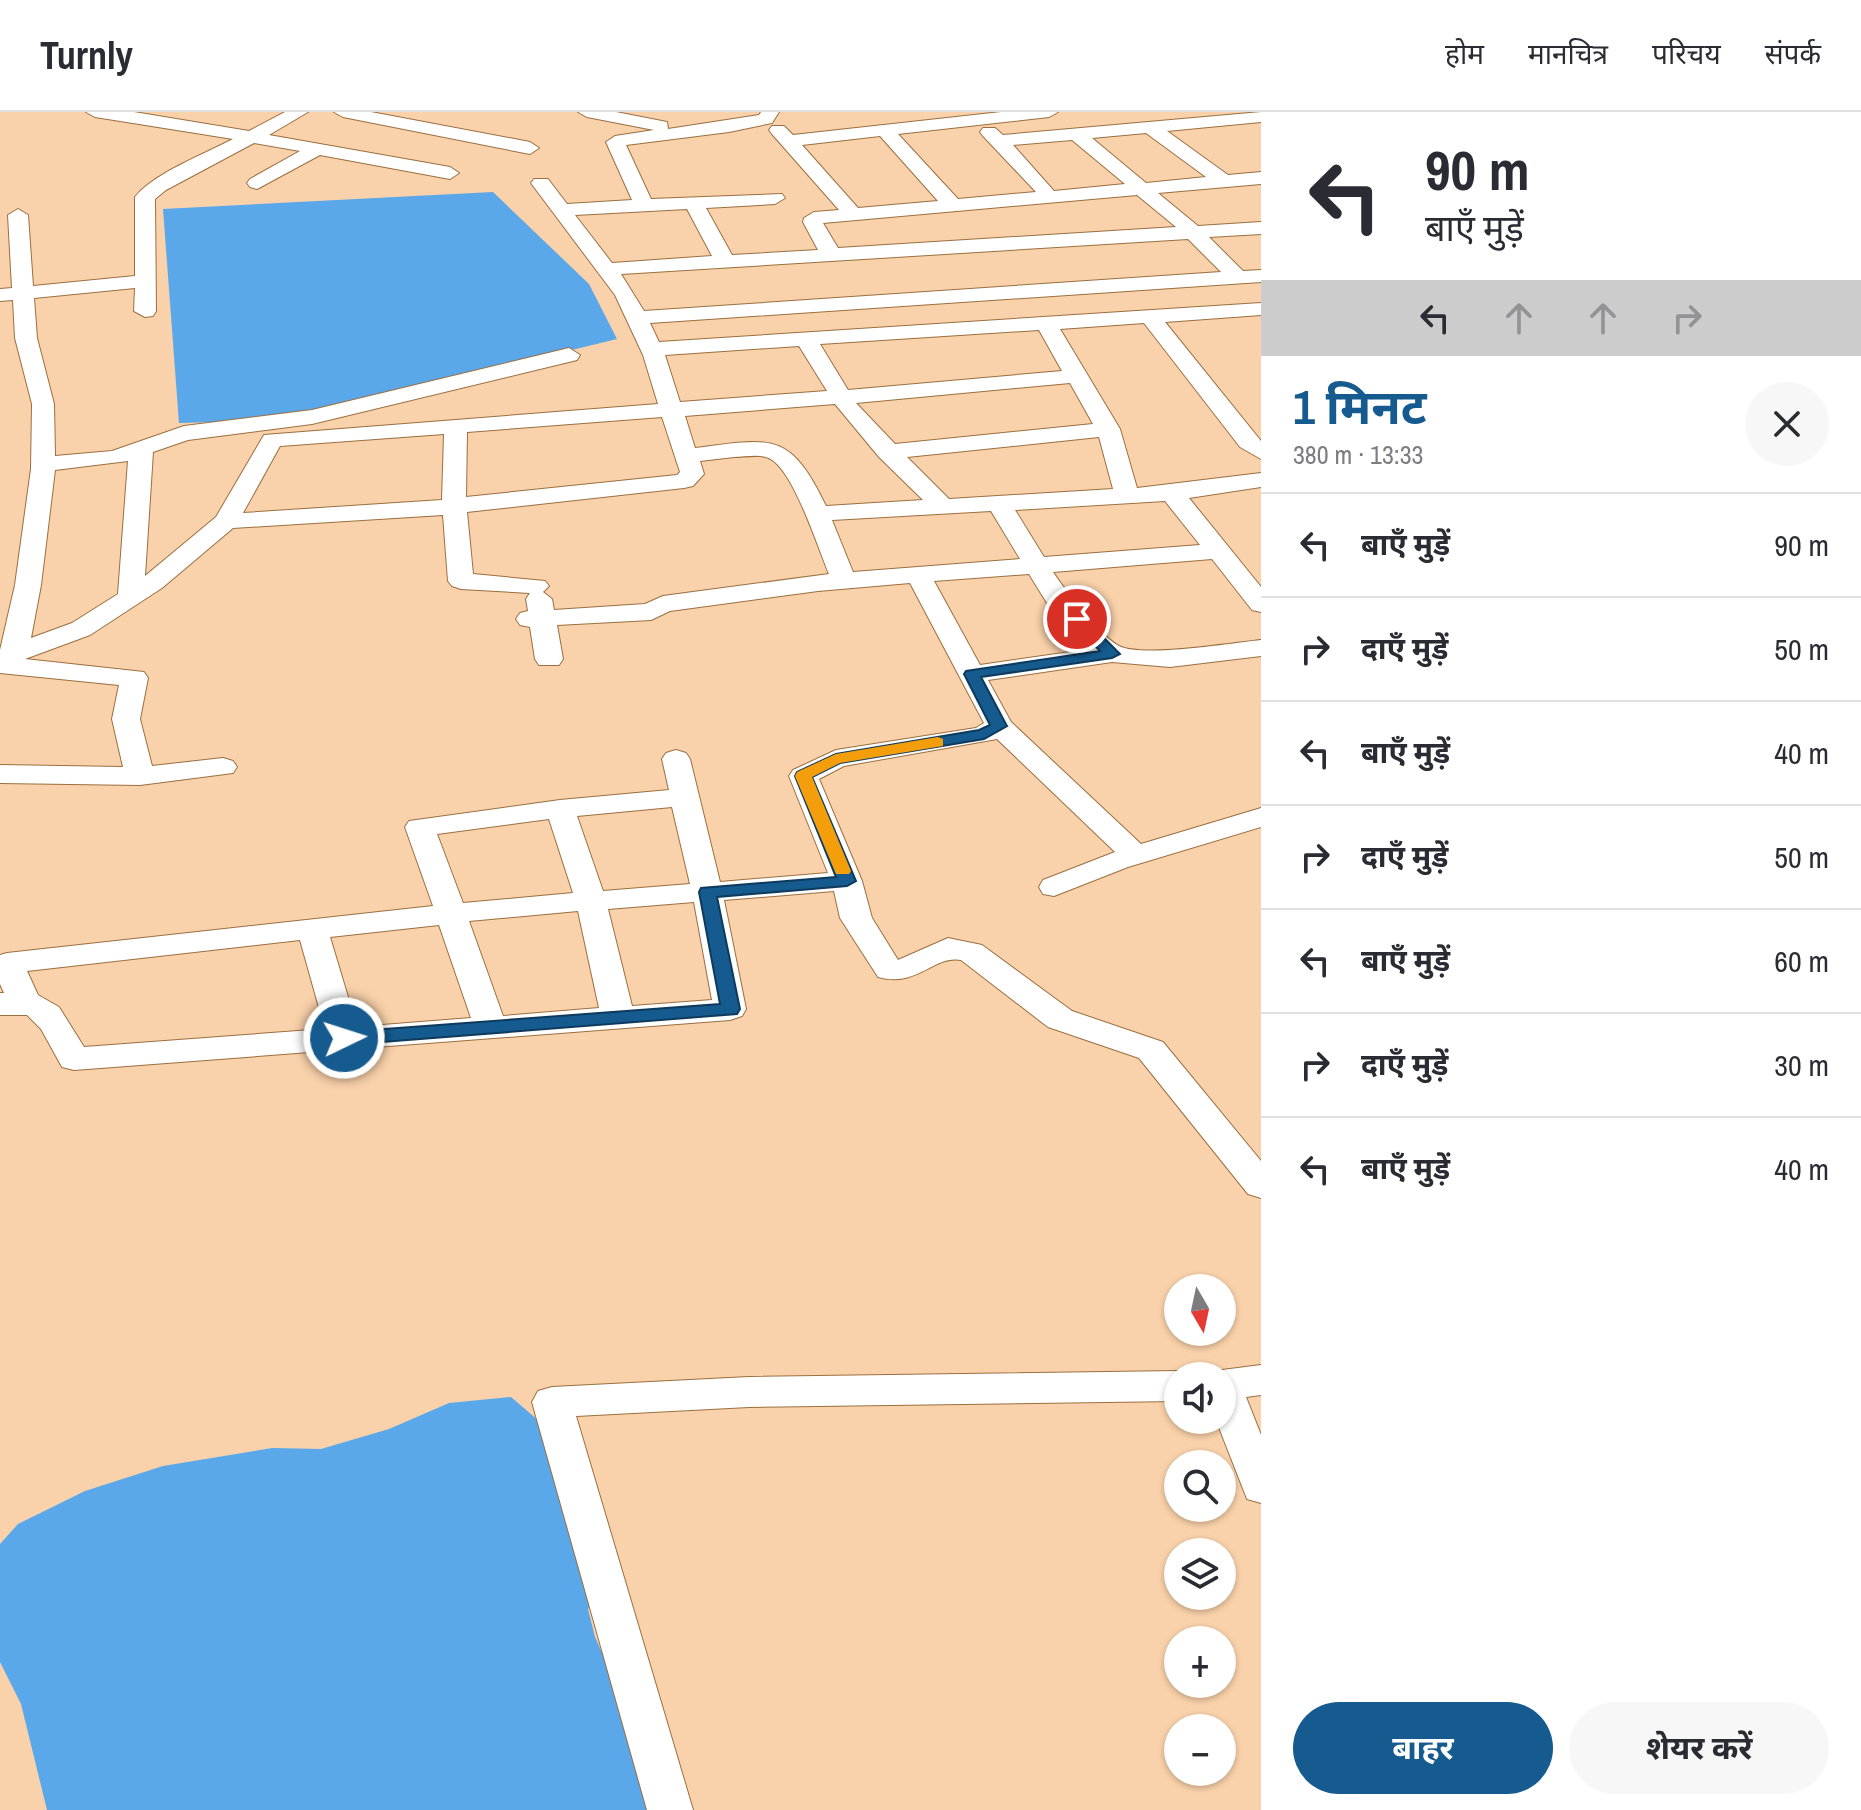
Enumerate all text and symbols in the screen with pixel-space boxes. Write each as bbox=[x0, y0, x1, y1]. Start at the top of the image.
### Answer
text: Turnly bbox=[40, 30, 133, 81]
text: होम bbox=[1445, 35, 1484, 73]
text: मानचित्र bbox=[1528, 35, 1608, 73]
text: परिचय bbox=[1652, 35, 1721, 73]
text: संपर्क bbox=[1765, 35, 1821, 73]
text: 90 m bbox=[1425, 132, 1530, 207]
icon: left bbox=[1293, 144, 1397, 248]
text: बाएँ मुड़ें bbox=[1425, 204, 1524, 252]
icon: left bbox=[1413, 296, 1457, 340]
icon: ahead bbox=[1497, 296, 1541, 340]
icon: ahead bbox=[1581, 296, 1625, 340]
icon: right bbox=[1665, 296, 1709, 340]
text: 1 मिनट bbox=[1293, 374, 1427, 439]
button: close bbox=[1745, 382, 1829, 466]
text: 380 m · 13:33 bbox=[1293, 437, 1423, 472]
icon: left bbox=[1293, 523, 1337, 567]
text: बाएँ मुड़ें bbox=[1361, 524, 1450, 564]
text: 90 m bbox=[1774, 525, 1829, 565]
pin bbox=[1043, 585, 1111, 653]
icon: arrive bbox=[1055, 597, 1099, 641]
icon: right bbox=[1293, 627, 1337, 671]
text: दाएँ मुड़ें bbox=[1361, 628, 1448, 668]
text: 50 m bbox=[1774, 629, 1829, 669]
icon: left bbox=[1293, 731, 1337, 775]
text: बाएँ मुड़ें bbox=[1361, 732, 1450, 772]
text: 40 m bbox=[1774, 733, 1829, 773]
icon: right bbox=[1293, 835, 1337, 879]
text: दाएँ मुड़ें bbox=[1361, 836, 1448, 876]
text: 50 m bbox=[1774, 837, 1829, 877]
icon: left bbox=[1293, 939, 1337, 983]
text: बाएँ मुड़ें bbox=[1361, 940, 1450, 980]
text: 60 m bbox=[1774, 941, 1829, 981]
position arrow bbox=[302, 996, 386, 1080]
icon: right bbox=[1293, 1043, 1337, 1087]
text: दाएँ मुड़ें bbox=[1361, 1044, 1448, 1084]
text: 30 m bbox=[1774, 1045, 1829, 1085]
icon: left bbox=[1293, 1147, 1337, 1191]
text: बाएँ मुड़ें bbox=[1361, 1148, 1450, 1188]
text: 40 m bbox=[1774, 1149, 1829, 1189]
north arrow bbox=[1164, 1274, 1236, 1346]
map controls bbox=[1164, 1274, 1236, 1786]
button: sound bbox=[1164, 1362, 1236, 1434]
button: search bbox=[1164, 1450, 1236, 1522]
button: layers bbox=[1164, 1538, 1236, 1610]
button: + bbox=[1164, 1626, 1236, 1698]
button: बाहर bbox=[1293, 1702, 1553, 1794]
button: शेयर करें bbox=[1569, 1702, 1829, 1794]
button: − bbox=[1164, 1714, 1236, 1786]

